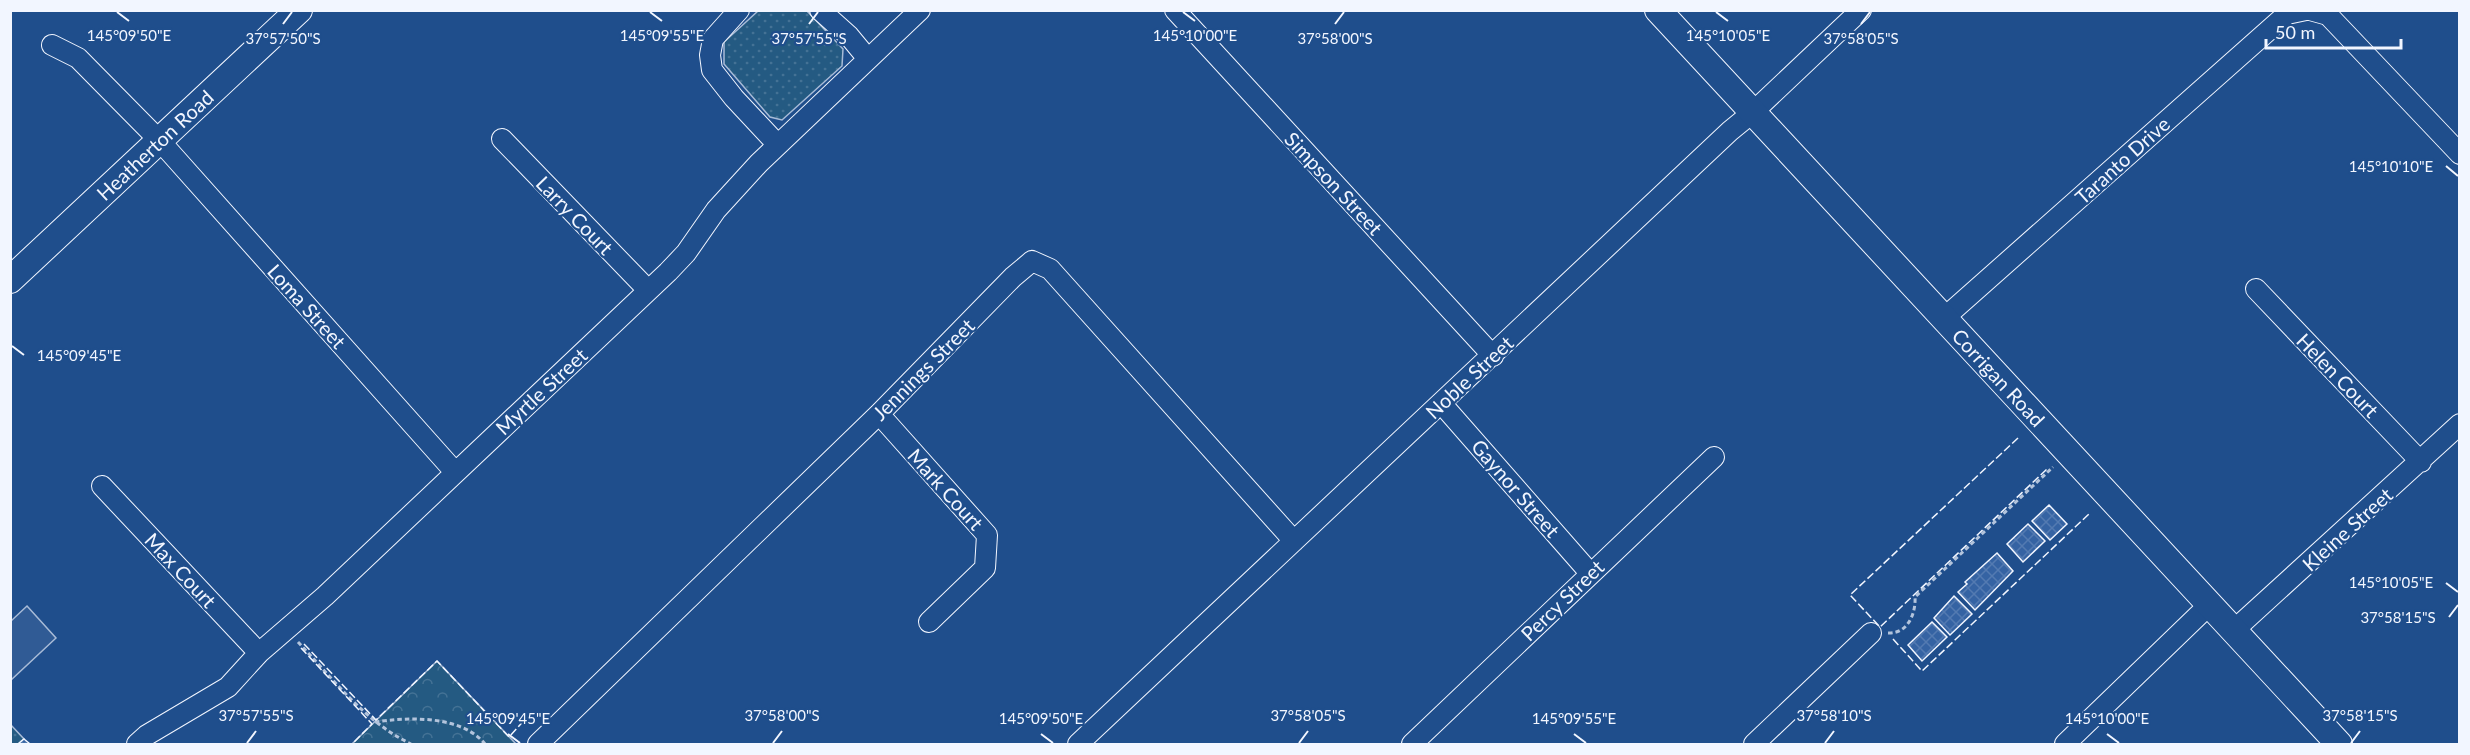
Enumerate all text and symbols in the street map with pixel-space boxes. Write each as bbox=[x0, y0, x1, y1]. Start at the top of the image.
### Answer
scale bar bbox=[2266, 12, 2401, 50]
text: 50 m bbox=[2275, 21, 2315, 43]
text: 145°09'50"E bbox=[87, 26, 171, 44]
text: 145°09'55"E bbox=[620, 26, 704, 44]
text: 145°10'00"E bbox=[1153, 26, 1237, 44]
text: 145°10'05"E bbox=[1686, 26, 1770, 44]
text: 37°57'50"S bbox=[245, 29, 321, 47]
text: 37°57'55"S bbox=[771, 29, 847, 47]
text: 37°58'00"S bbox=[1297, 29, 1373, 47]
text: 37°58'05"S bbox=[1823, 29, 1899, 47]
street label: Heatherton Road bbox=[91, 85, 218, 205]
street label: Taranto Drive bbox=[2070, 111, 2174, 209]
street label: Simpson Street bbox=[1280, 126, 1388, 240]
text: 145°10'10"E bbox=[2349, 157, 2433, 175]
street label: Larry Court bbox=[532, 171, 618, 259]
street label: Loma Street bbox=[263, 259, 351, 353]
street label: Jennings Street bbox=[867, 313, 979, 425]
street label: Corrigan Road bbox=[1947, 323, 2050, 431]
street label: Helen Court bbox=[2292, 328, 2384, 422]
street label: Noble Street bbox=[1420, 331, 1518, 423]
street label: Myrtle Street bbox=[490, 343, 592, 439]
text: 145°09'45"E bbox=[37, 346, 121, 364]
street label: Gaynor Street bbox=[1467, 434, 1565, 542]
street label: Mark Court bbox=[903, 443, 989, 535]
street label: Kleine Street bbox=[2297, 482, 2397, 576]
street label: Max Court bbox=[140, 528, 222, 612]
street label: Percy Street bbox=[1516, 555, 1608, 645]
text: 145°10'05"E bbox=[2349, 573, 2433, 591]
text: 37°58'15"S bbox=[2360, 608, 2436, 626]
text: 37°57'55"S bbox=[218, 706, 294, 724]
text: 37°58'00"S bbox=[744, 706, 820, 724]
text: 37°58'05"S bbox=[1270, 706, 1346, 724]
text: 37°58'10"S bbox=[1796, 706, 1872, 724]
text: 37°58'15"S bbox=[2322, 706, 2398, 724]
text: 145°09'45"E bbox=[466, 709, 550, 727]
text: 145°09'50"E bbox=[999, 709, 1083, 727]
text: 145°09'55"E bbox=[1532, 709, 1616, 727]
text: 145°10'00"E bbox=[2065, 709, 2149, 727]

